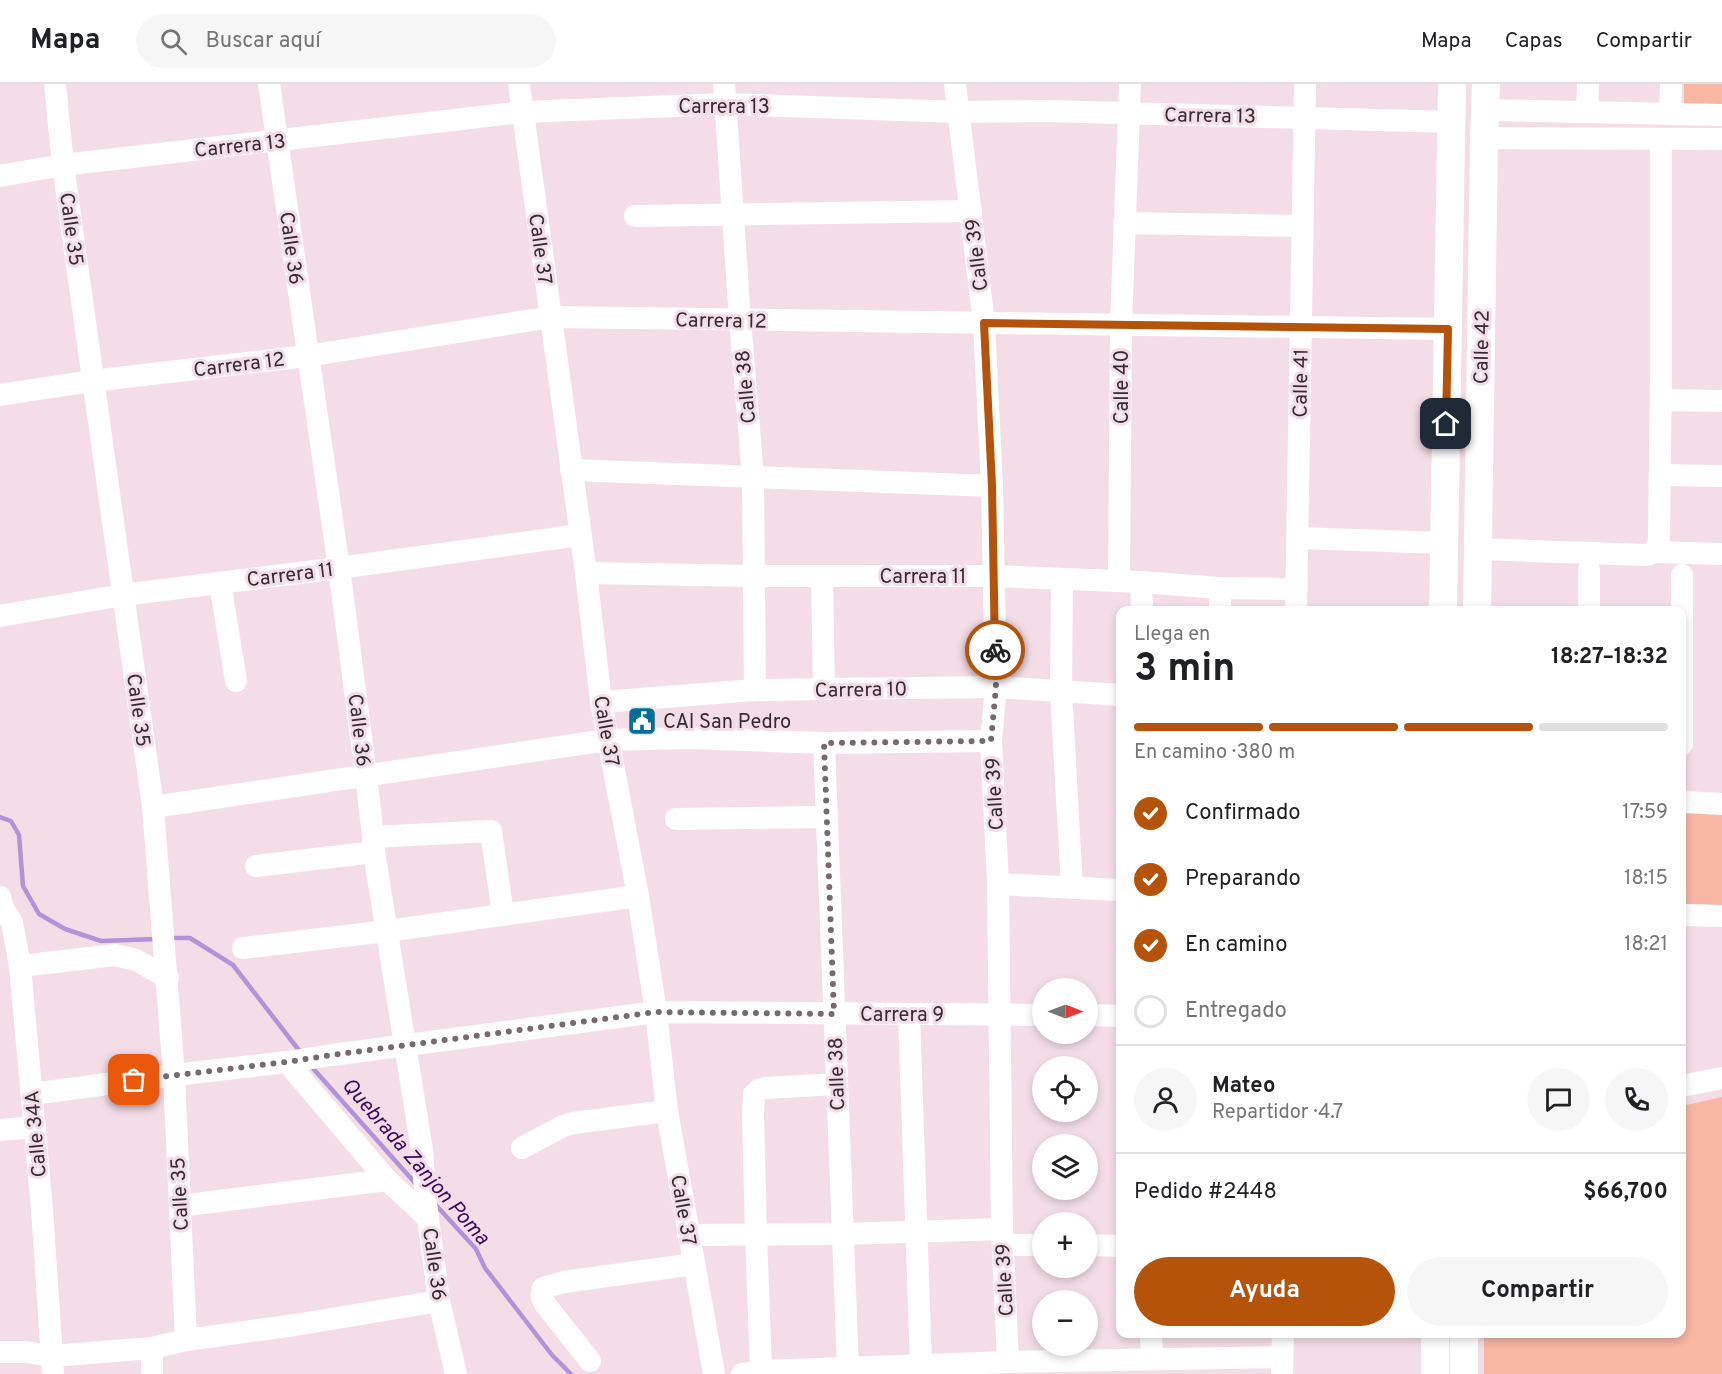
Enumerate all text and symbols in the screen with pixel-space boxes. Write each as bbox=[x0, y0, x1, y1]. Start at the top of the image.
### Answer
search box bbox=[136, 14, 556, 68]
text: Mapa bbox=[30, 23, 100, 59]
icon: search bbox=[157, 25, 190, 58]
text: Buscar aquí bbox=[205, 28, 321, 55]
text: Mapa bbox=[1421, 28, 1472, 55]
text: Capas bbox=[1505, 28, 1563, 55]
text: Compartir bbox=[1596, 28, 1692, 55]
street label: Carrera 13 bbox=[678, 95, 770, 121]
street label: Carrera 13 bbox=[1164, 103, 1256, 131]
street label: Carrera 13 bbox=[193, 129, 287, 165]
street label: Calle 35 bbox=[52, 191, 88, 268]
street label: Calle 36 bbox=[272, 210, 308, 286]
street label: Calle 37 bbox=[521, 212, 557, 287]
street label: Calle 39 bbox=[961, 217, 995, 293]
street label: Carrera 12 bbox=[675, 308, 767, 336]
street label: Calle 42 bbox=[1469, 310, 1497, 384]
street label: Carrera 12 bbox=[192, 347, 286, 384]
street label: Calle 41 bbox=[1288, 348, 1316, 418]
street label: Calle 38 bbox=[731, 349, 763, 425]
street label: Calle 40 bbox=[1110, 350, 1136, 424]
pin bbox=[1420, 398, 1471, 449]
icon: home bbox=[1429, 407, 1462, 440]
street label: Carrera 11 bbox=[245, 558, 335, 594]
street label: Carrera 11 bbox=[879, 565, 967, 591]
courier bbox=[965, 620, 1025, 680]
text: Llega en bbox=[1134, 622, 1210, 648]
icon: bike bbox=[979, 634, 1012, 667]
text: 18:27–18:32 bbox=[1551, 644, 1668, 671]
text: 3 min bbox=[1134, 646, 1235, 695]
street label: Calle 35 bbox=[119, 672, 155, 749]
street label: Carrera 10 bbox=[815, 677, 908, 705]
street label: Calle 36 bbox=[341, 692, 375, 768]
street label: Calle 37 bbox=[586, 694, 624, 769]
public building icon: CAI San Pedro bbox=[626, 705, 658, 737]
place label: CAI San Pedro bbox=[663, 710, 791, 736]
text: En camino · 380 m bbox=[1134, 740, 1295, 766]
street label: Calle 39 bbox=[981, 757, 1011, 831]
icon: check bbox=[1134, 797, 1167, 830]
text: Confirmado bbox=[1185, 800, 1301, 827]
text: 17:59 bbox=[1622, 800, 1668, 826]
icon: check bbox=[1134, 863, 1167, 896]
text: Preparando bbox=[1185, 866, 1301, 893]
text: 18:15 bbox=[1624, 866, 1668, 892]
icon: check bbox=[1134, 929, 1167, 962]
text: En camino bbox=[1185, 932, 1287, 959]
text: 18:21 bbox=[1624, 932, 1668, 958]
north arrow bbox=[1032, 978, 1098, 1044]
map controls bbox=[1032, 978, 1098, 1356]
text: Entregado bbox=[1185, 998, 1287, 1025]
street label: Carrera 9 bbox=[860, 1003, 944, 1029]
street label: Calle 38 bbox=[824, 1037, 852, 1111]
pin bbox=[108, 1054, 159, 1105]
button: locate bbox=[1032, 1056, 1098, 1122]
icon: bag bbox=[117, 1063, 150, 1096]
button: person bbox=[1134, 1068, 1197, 1131]
button: chat bbox=[1527, 1068, 1590, 1131]
button: phone bbox=[1605, 1068, 1668, 1131]
water label: Quebrada Zanjon Poma bbox=[335, 1073, 495, 1251]
text: Mateo bbox=[1212, 1073, 1275, 1100]
street label: Calle 34A bbox=[20, 1089, 54, 1178]
text: Repartidor · 4.7 bbox=[1212, 1100, 1343, 1126]
button: layers bbox=[1032, 1134, 1098, 1200]
street label: Calle 35 bbox=[166, 1156, 196, 1231]
street label: Calle 37 bbox=[663, 1173, 701, 1248]
text: Pedido #2448 bbox=[1134, 1179, 1277, 1206]
text: $66,700 bbox=[1583, 1179, 1668, 1206]
button: + bbox=[1032, 1212, 1098, 1278]
street label: Calle 36 bbox=[415, 1226, 451, 1302]
street label: Calle 39 bbox=[991, 1243, 1021, 1317]
button: Ayuda bbox=[1134, 1257, 1395, 1326]
button: Compartir bbox=[1407, 1257, 1668, 1326]
button: − bbox=[1032, 1290, 1098, 1356]

